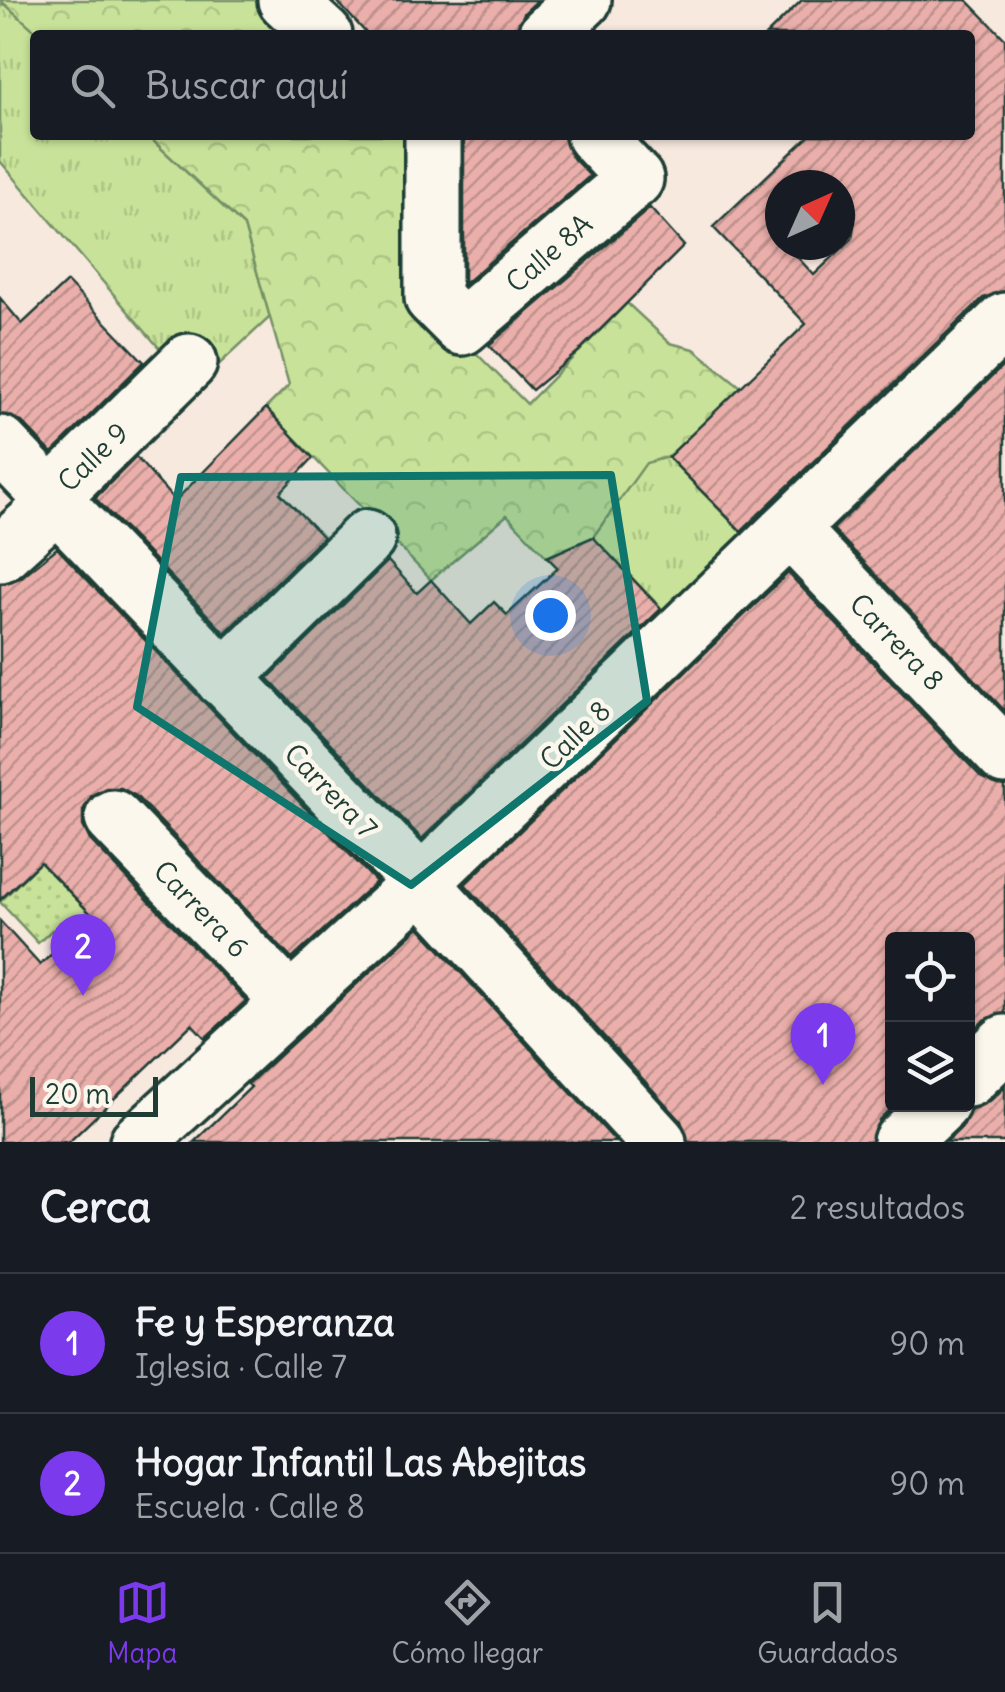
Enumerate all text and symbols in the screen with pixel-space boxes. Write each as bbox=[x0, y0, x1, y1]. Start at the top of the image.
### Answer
search box bbox=[30, 30, 975, 140]
icon: search bbox=[65, 58, 120, 113]
text: Buscar aquí bbox=[145, 62, 348, 109]
north arrow bbox=[765, 170, 855, 260]
street label: Calle 8A bbox=[498, 206, 600, 300]
street label: Calle 9 bbox=[50, 415, 136, 499]
street label: Carrera 8 bbox=[842, 586, 952, 698]
your location bbox=[525, 590, 576, 641]
street label: Calle 8 bbox=[532, 693, 618, 777]
street label: Carrera 7 bbox=[277, 736, 385, 846]
street label: Carrera 6 bbox=[146, 853, 256, 965]
pin: 2 bbox=[51, 914, 116, 996]
map controls bbox=[885, 932, 975, 1112]
button: locate bbox=[885, 932, 975, 1022]
pin: 1 bbox=[790, 1002, 856, 1085]
button: layers bbox=[885, 1022, 975, 1112]
scale bar bbox=[30, 1072, 158, 1116]
text: 20 m bbox=[45, 1076, 110, 1112]
text: Cerca bbox=[40, 1181, 151, 1233]
text: 2 resultados bbox=[790, 1187, 965, 1228]
text: Fe y Esperanza bbox=[135, 1299, 395, 1346]
text: 1 bbox=[66, 1323, 79, 1364]
text: 90 m bbox=[890, 1323, 965, 1364]
text: Iglesia · Calle 7 bbox=[135, 1346, 347, 1387]
text: Hogar Infantil Las Abejitas bbox=[135, 1439, 586, 1486]
text: 2 bbox=[64, 1463, 81, 1504]
text: 90 m bbox=[890, 1463, 965, 1504]
text: Escuela · Calle 8 bbox=[135, 1486, 365, 1527]
tab: Mapa bbox=[107, 1575, 177, 1671]
tab: Cómo llegar bbox=[392, 1575, 543, 1671]
tab: Guardados bbox=[757, 1575, 898, 1671]

